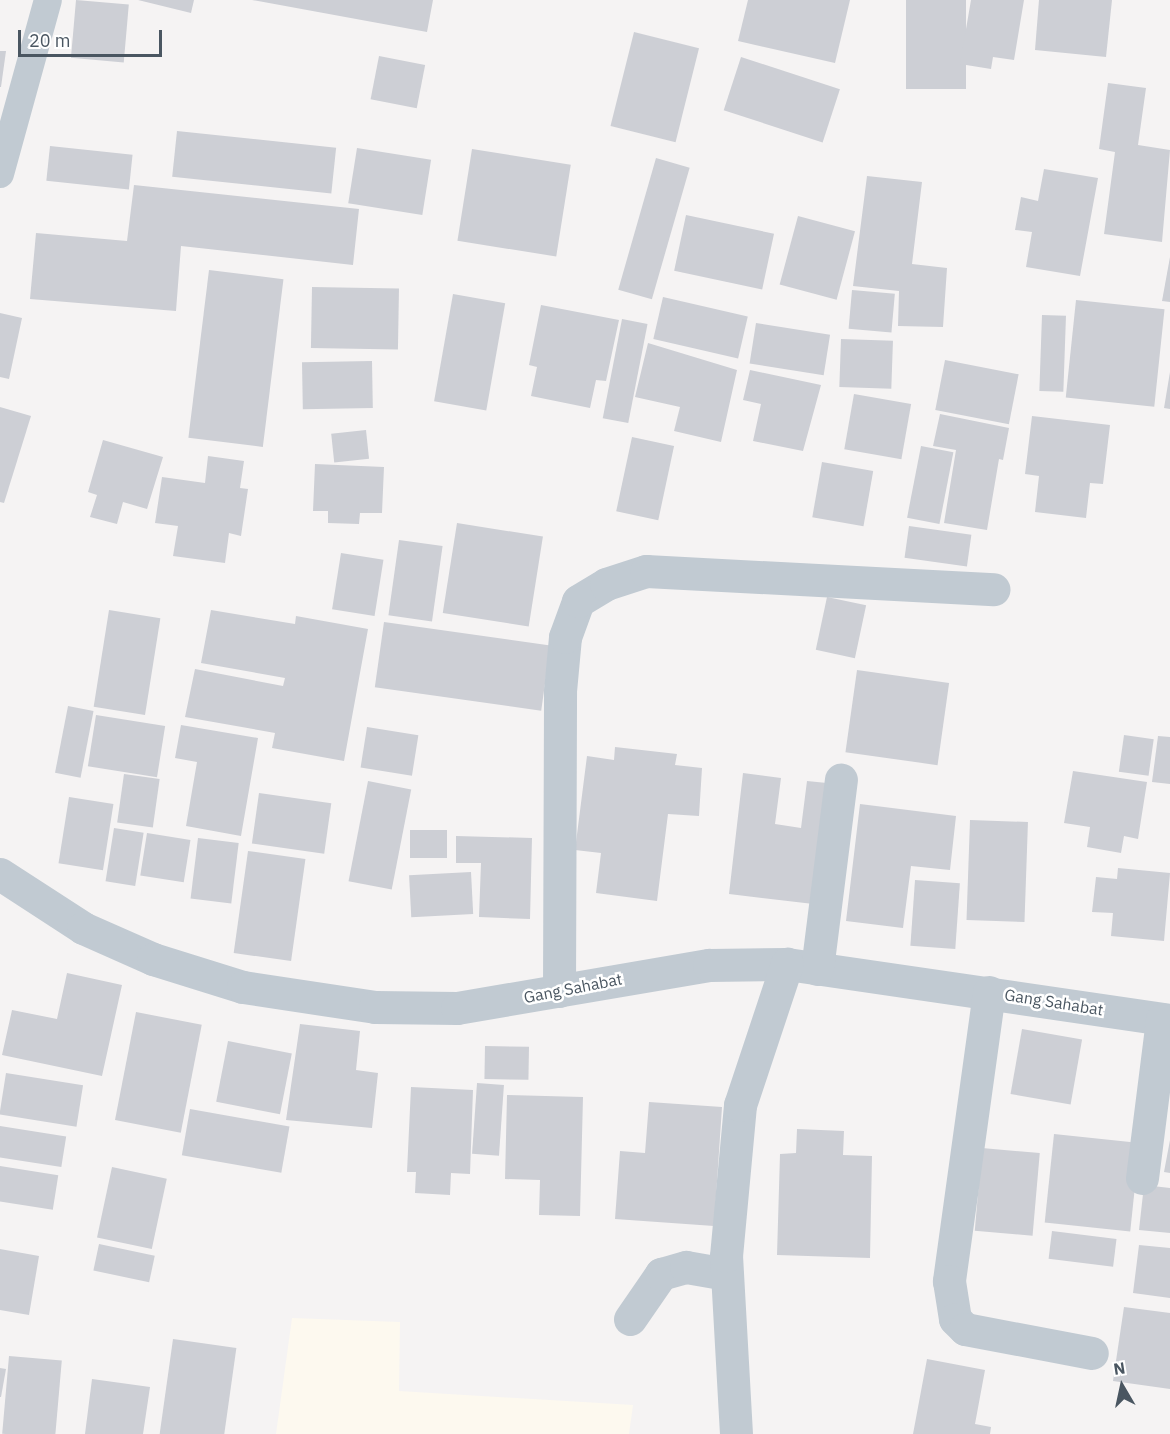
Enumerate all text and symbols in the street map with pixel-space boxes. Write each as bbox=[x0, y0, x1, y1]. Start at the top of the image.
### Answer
scale bar bbox=[21, 18, 165, 56]
text: 20 m bbox=[29, 29, 71, 52]
street label: Gang Sahabat bbox=[522, 969, 624, 1007]
street label: Gang Sahabat bbox=[1003, 985, 1105, 1019]
north arrow bbox=[1092, 1356, 1152, 1416]
text: N bbox=[1112, 1357, 1126, 1379]

